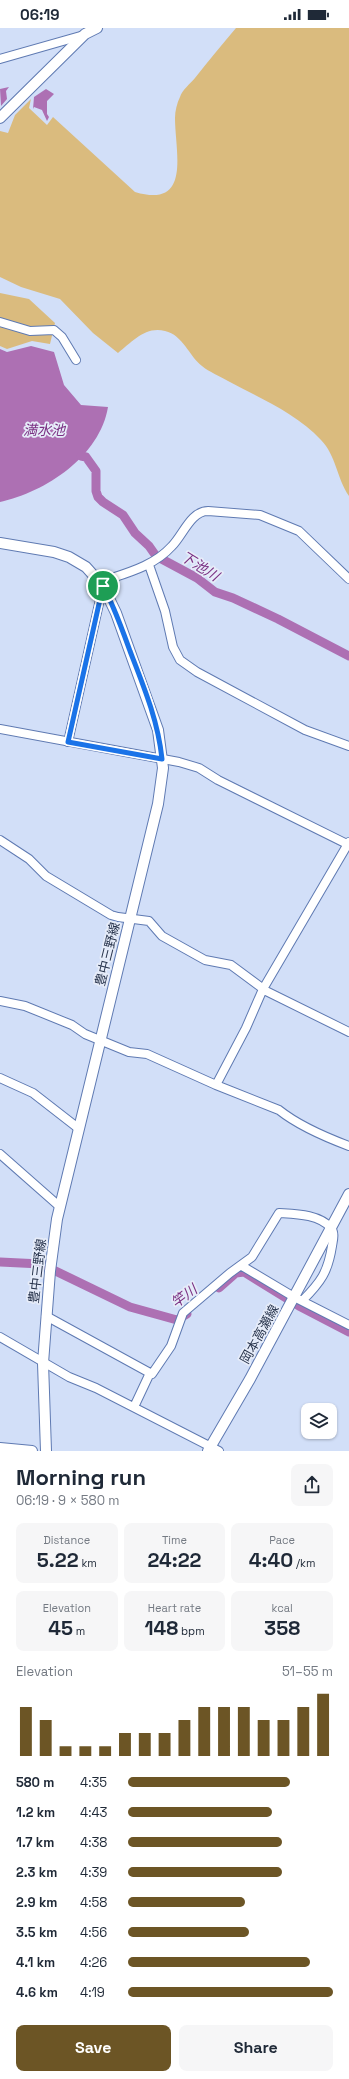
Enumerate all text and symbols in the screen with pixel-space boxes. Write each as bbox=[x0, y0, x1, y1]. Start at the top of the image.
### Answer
text: 06:19 bbox=[20, 5, 60, 24]
water label: 満水池 bbox=[23, 421, 67, 439]
water label: 下池川 bbox=[177, 547, 224, 586]
pin bbox=[86, 569, 120, 603]
icon: arrive bbox=[92, 575, 114, 597]
street label: 豊中三野線 bbox=[91, 921, 124, 988]
street label: 豊中三野線 bbox=[25, 1238, 50, 1304]
water label: 竿川 bbox=[167, 1279, 202, 1312]
street label: 岡本高瀬線 bbox=[236, 1302, 283, 1367]
map controls bbox=[301, 1403, 337, 1439]
button: layers bbox=[301, 1403, 337, 1439]
text: Morning run bbox=[16, 1463, 146, 1491]
button: share bbox=[291, 1464, 333, 1506]
text: 06:19 · 9 × 580 m bbox=[16, 1492, 120, 1509]
text: Distance bbox=[43, 1533, 90, 1547]
text: Time bbox=[162, 1533, 187, 1547]
text: Pace bbox=[269, 1533, 295, 1547]
text: 5.22 bbox=[37, 1547, 79, 1573]
text: 24:22 bbox=[147, 1547, 201, 1573]
text: 4:40 bbox=[249, 1547, 293, 1573]
text: km bbox=[79, 1556, 97, 1570]
text: /km bbox=[293, 1556, 315, 1570]
text: Elevation bbox=[43, 1601, 91, 1615]
text: Heart rate bbox=[148, 1601, 201, 1615]
text: kcal bbox=[272, 1601, 293, 1615]
text: 45 bbox=[48, 1615, 73, 1641]
text: 148 bbox=[144, 1615, 178, 1641]
text: 358 bbox=[264, 1615, 300, 1641]
text: m bbox=[73, 1624, 85, 1638]
text: bpm bbox=[178, 1624, 205, 1638]
text: Elevation bbox=[16, 1663, 73, 1680]
text: 51–55 m bbox=[282, 1663, 333, 1680]
text: 580 m bbox=[16, 1774, 54, 1791]
text: 4:35 bbox=[80, 1774, 107, 1791]
text: 1.2 km bbox=[16, 1804, 55, 1821]
text: 4:43 bbox=[80, 1804, 107, 1821]
text: 1.7 km bbox=[16, 1834, 54, 1851]
text: 4:38 bbox=[80, 1834, 107, 1851]
text: 2.3 km bbox=[16, 1864, 57, 1881]
text: 4:39 bbox=[80, 1864, 107, 1881]
text: 2.9 km bbox=[16, 1894, 57, 1911]
text: 4:58 bbox=[80, 1894, 107, 1911]
text: 3.5 km bbox=[16, 1924, 57, 1941]
text: 4:56 bbox=[80, 1924, 107, 1941]
text: 4.1 km bbox=[16, 1954, 55, 1971]
text: 4:26 bbox=[80, 1954, 107, 1971]
text: 4.6 km bbox=[16, 1984, 58, 2001]
text: 4:19 bbox=[80, 1984, 105, 2001]
button: Save bbox=[16, 2025, 171, 2071]
button: Share bbox=[179, 2025, 333, 2071]

